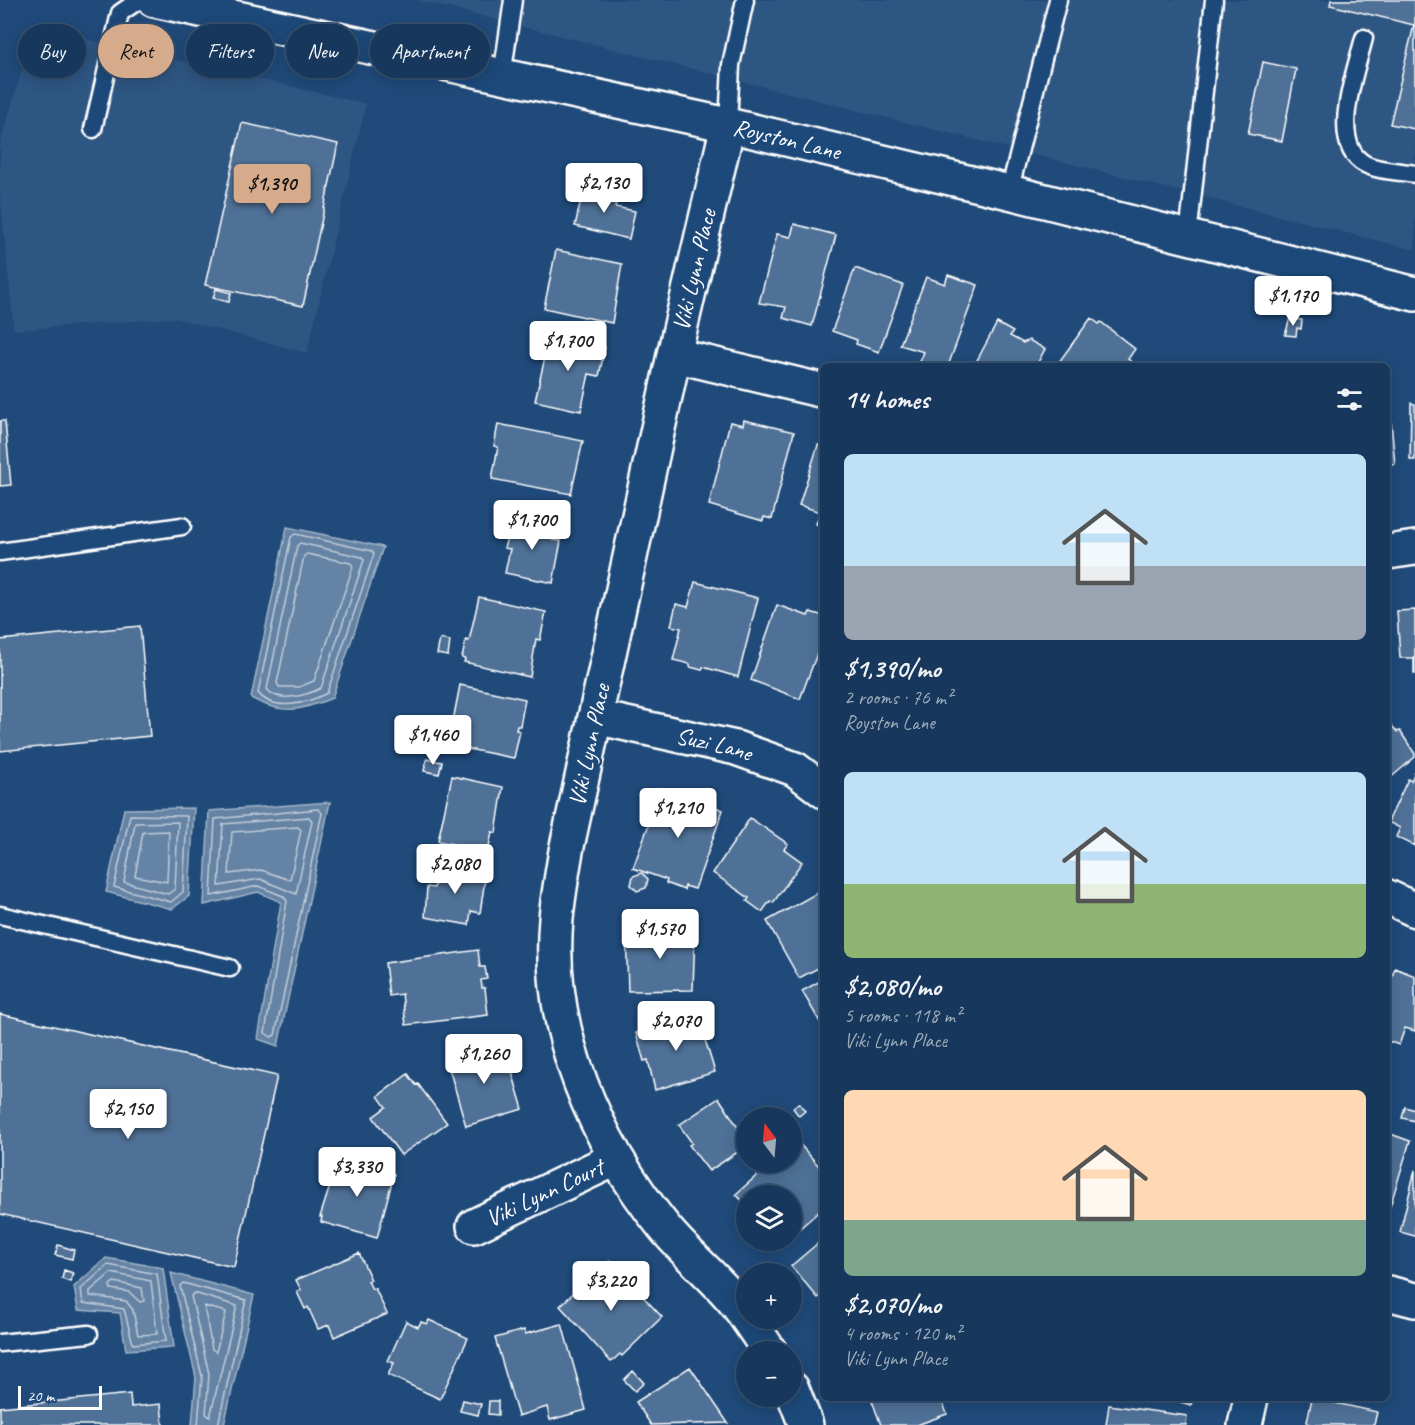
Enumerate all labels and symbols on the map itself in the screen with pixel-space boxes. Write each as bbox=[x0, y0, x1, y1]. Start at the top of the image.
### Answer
street label: Royston Lane bbox=[730, 112, 846, 167]
pin: $2,130 bbox=[555, 163, 653, 214]
pin: $1,390 bbox=[223, 164, 321, 215]
street label: Viki Lynn Place bbox=[665, 204, 723, 334]
pin: $1,170 bbox=[1244, 276, 1342, 327]
pin: $1,700 bbox=[519, 321, 617, 372]
pin: $1,700 bbox=[483, 500, 581, 551]
street label: Viki Lynn Place bbox=[561, 679, 617, 809]
pin: $1,460 bbox=[384, 715, 482, 766]
street label: Suzi Lane bbox=[673, 720, 758, 768]
pin: $1,210 bbox=[629, 788, 727, 839]
pin: $2,080 bbox=[406, 844, 504, 895]
pin: $1,570 bbox=[611, 909, 709, 960]
pin: $2,070 bbox=[627, 1001, 725, 1052]
pin: $1,260 bbox=[435, 1034, 533, 1085]
pin: $2,150 bbox=[79, 1089, 177, 1140]
north arrow bbox=[736, 1107, 802, 1173]
pin: $3,330 bbox=[308, 1147, 406, 1198]
street label: Viki Lynn Court bbox=[481, 1150, 611, 1233]
pin: $3,220 bbox=[562, 1261, 660, 1312]
scale bar bbox=[18, 1383, 102, 1410]

